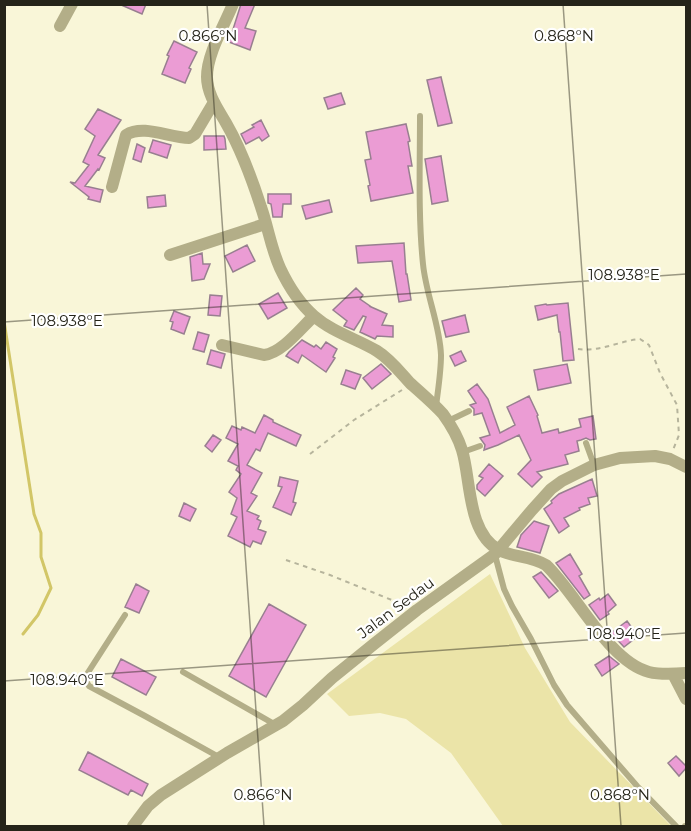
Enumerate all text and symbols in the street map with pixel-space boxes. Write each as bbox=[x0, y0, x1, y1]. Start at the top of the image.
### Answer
text: 0.866°N bbox=[178, 26, 238, 45]
text: 0.868°N bbox=[534, 26, 594, 45]
text: 108.938°E bbox=[588, 265, 660, 284]
text: 108.938°E bbox=[31, 311, 103, 330]
street label: Jalan Sedau bbox=[353, 573, 438, 643]
text: 108.940°E bbox=[587, 624, 661, 643]
text: 108.940°E bbox=[30, 670, 104, 689]
text: 0.866°N bbox=[233, 785, 293, 804]
text: 0.868°N bbox=[590, 785, 650, 804]

